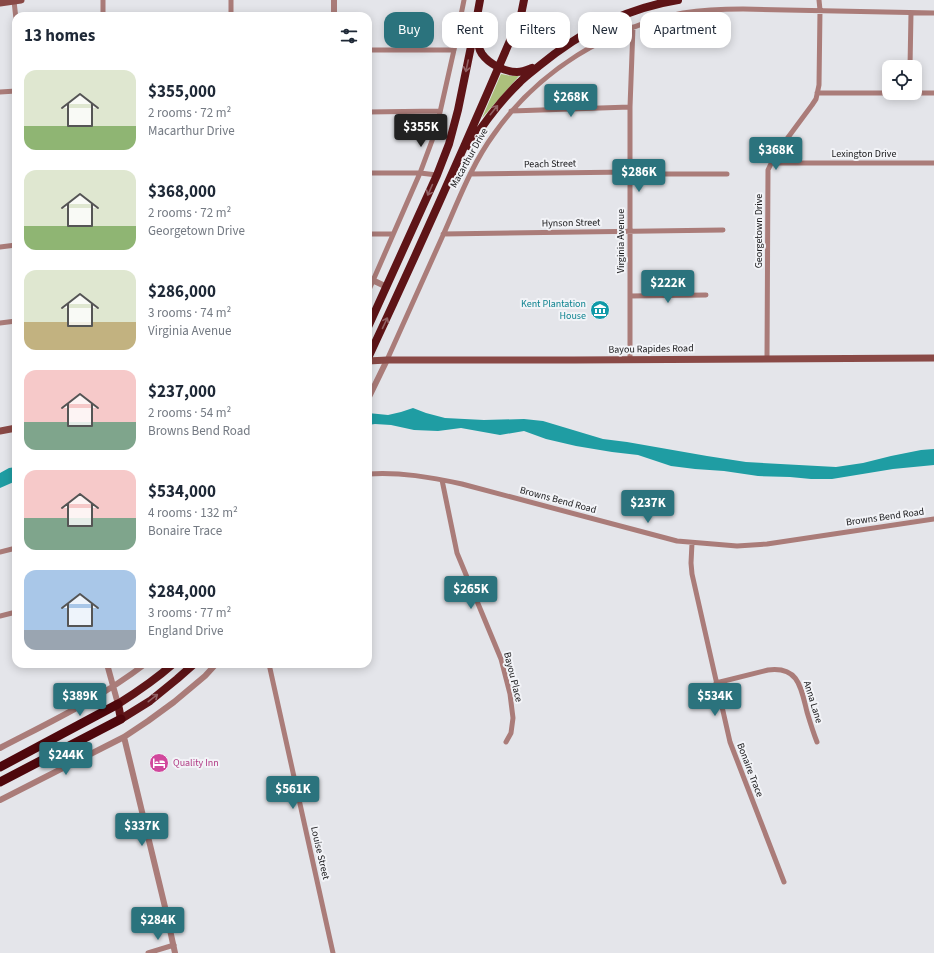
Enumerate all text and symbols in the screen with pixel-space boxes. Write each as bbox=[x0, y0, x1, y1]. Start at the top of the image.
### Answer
chip: Buy bbox=[384, 12, 434, 48]
chip: Rent bbox=[442, 12, 498, 48]
chip: Filters bbox=[506, 12, 570, 48]
chip: New bbox=[578, 12, 632, 48]
chip: Apartment bbox=[640, 12, 731, 48]
text: 13 homes bbox=[24, 24, 95, 48]
icon: filters bbox=[338, 25, 360, 47]
one-way arrow bbox=[463, 59, 471, 72]
map controls bbox=[882, 60, 922, 100]
button: locate bbox=[882, 60, 922, 100]
text: $355,000 bbox=[148, 80, 216, 104]
pin: $268K bbox=[543, 84, 599, 118]
icon: home bbox=[56, 86, 104, 134]
text: $268K bbox=[553, 88, 589, 106]
text: 2 rooms · 72 m² bbox=[148, 104, 231, 122]
one-way arrow bbox=[490, 105, 499, 116]
pin: $355K bbox=[393, 114, 449, 148]
text: $355K bbox=[403, 118, 439, 136]
text: Macarthur Drive bbox=[148, 122, 235, 140]
street label: Macarthur Drive bbox=[447, 125, 491, 191]
pin: $368K bbox=[748, 137, 804, 171]
text: $368K bbox=[758, 141, 794, 159]
street label: Lexington Drive bbox=[832, 147, 896, 161]
street label: Peach Street bbox=[524, 157, 577, 171]
pin: $286K bbox=[611, 159, 667, 193]
text: $286K bbox=[621, 163, 657, 181]
text: $368,000 bbox=[148, 180, 216, 204]
one-way arrow bbox=[426, 184, 434, 196]
icon: home bbox=[56, 186, 104, 234]
street label: Georgetown Drive bbox=[752, 194, 766, 268]
text: 2 rooms · 72 m² bbox=[148, 204, 231, 222]
street label: Virginia Avenue bbox=[614, 209, 628, 273]
street label: Hynson Street bbox=[541, 215, 601, 231]
text: Georgetown Drive bbox=[148, 222, 245, 240]
pin: $222K bbox=[640, 270, 696, 304]
text: $222K bbox=[650, 274, 686, 292]
text: $286,000 bbox=[148, 280, 216, 304]
icon: home bbox=[56, 286, 104, 334]
place label: Kent Plantation House bbox=[521, 297, 586, 323]
museum icon: Kent Plantation House bbox=[589, 299, 611, 321]
text: 3 rooms · 74 m² bbox=[148, 304, 231, 322]
one-way arrow bbox=[382, 317, 389, 329]
text: Virginia Avenue bbox=[148, 322, 232, 340]
street label: Bayou Rapides Road bbox=[608, 341, 694, 357]
text: $237,000 bbox=[148, 380, 216, 404]
icon: home bbox=[56, 386, 104, 434]
text: 2 rooms · 54 m² bbox=[148, 404, 231, 422]
text: Browns Bend Road bbox=[148, 422, 250, 440]
text: $534,000 bbox=[148, 480, 216, 504]
street label: Browns Bend Road bbox=[518, 483, 598, 517]
icon: home bbox=[56, 486, 104, 534]
pin: $237K bbox=[620, 490, 676, 524]
text: $237K bbox=[630, 494, 666, 512]
text: 4 rooms · 132 m² bbox=[148, 504, 238, 522]
street label: Browns Bend Road bbox=[845, 505, 925, 529]
text: Bonaire Trace bbox=[148, 522, 222, 540]
pin: $265K bbox=[443, 576, 499, 610]
text: $284,000 bbox=[148, 580, 216, 604]
text: $265K bbox=[453, 580, 489, 598]
icon: home bbox=[56, 586, 104, 634]
text: 3 rooms · 77 m² bbox=[148, 604, 231, 622]
text: England Drive bbox=[148, 622, 223, 640]
street label: Bayou Place bbox=[500, 651, 526, 703]
street label: Anna Lane bbox=[800, 679, 826, 725]
pin: $389K bbox=[52, 683, 108, 717]
pin: $534K bbox=[687, 683, 743, 717]
text: $389K bbox=[62, 687, 98, 705]
text: $534K bbox=[697, 687, 733, 705]
one-way arrow bbox=[148, 694, 159, 702]
street label: Bonaire Trace bbox=[733, 741, 767, 799]
pin: $244K bbox=[38, 742, 94, 776]
text: $244K bbox=[48, 746, 84, 764]
hotel icon: Quality Inn bbox=[148, 752, 170, 774]
place label: Quality Inn bbox=[173, 756, 219, 770]
pin: $561K bbox=[265, 776, 321, 810]
text: $561K bbox=[275, 780, 311, 798]
pin: $337K bbox=[114, 813, 170, 847]
text: $337K bbox=[124, 817, 160, 835]
street label: Louise Street bbox=[307, 825, 333, 882]
pin: $284K bbox=[130, 907, 186, 941]
text: $284K bbox=[140, 911, 176, 929]

